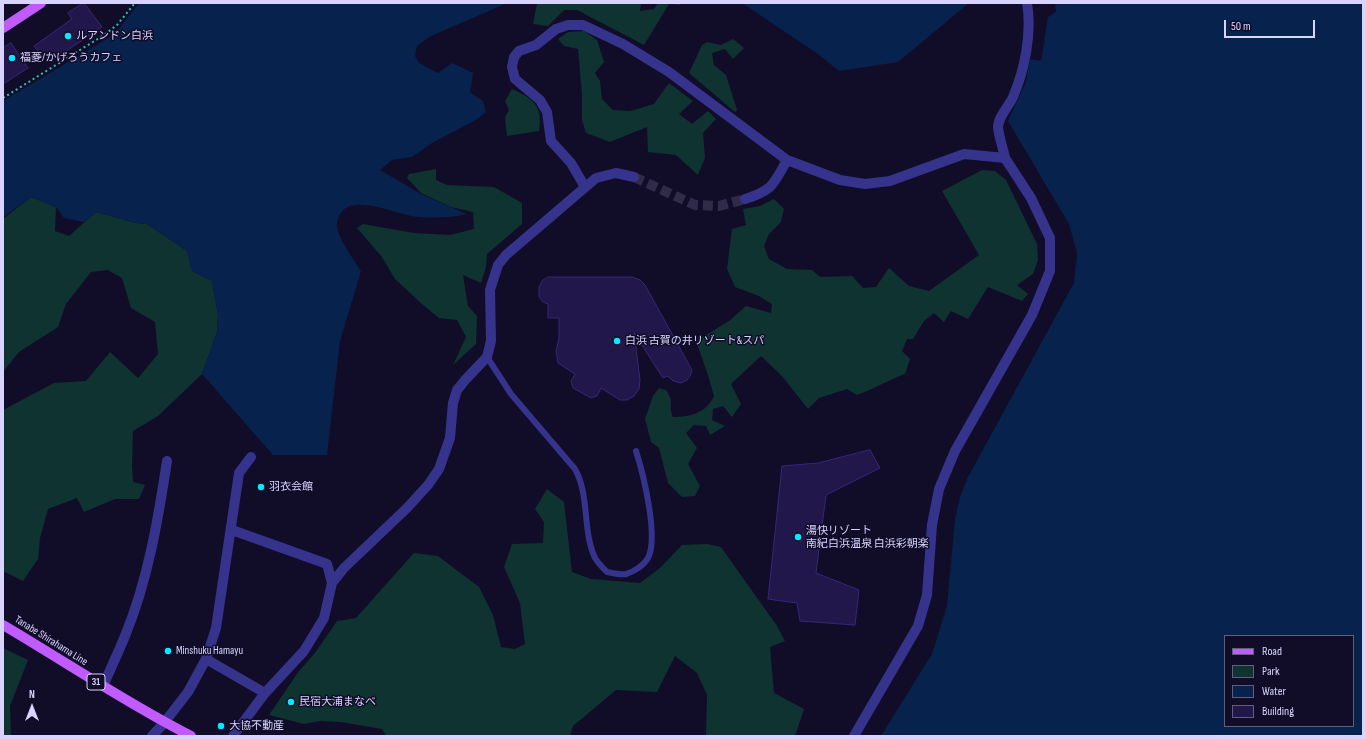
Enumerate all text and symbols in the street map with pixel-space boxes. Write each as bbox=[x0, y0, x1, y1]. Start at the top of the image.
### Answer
scale bar bbox=[1226, 12, 1317, 38]
text: 50 m bbox=[1231, 19, 1251, 34]
place label: ルアンドン白浜 bbox=[76, 29, 153, 43]
marker: ルアンドン白浜 bbox=[63, 31, 73, 41]
place label: 福菱/かげろうカフェ bbox=[20, 51, 122, 65]
marker: 福菱/かげろうカフェ bbox=[7, 53, 17, 63]
place label: 白浜 古賀の井リゾート&スパ bbox=[625, 334, 764, 348]
marker: 白浜 古賀の井リゾート&スパ bbox=[612, 336, 622, 346]
place label: 羽衣会館 bbox=[269, 480, 313, 494]
marker: 羽衣会館 bbox=[256, 482, 266, 492]
place label: 湯快リゾート 南紀白浜温泉 白浜彩朝楽 bbox=[806, 524, 929, 550]
marker: 湯快リゾート 南紀白浜温泉 白浜彩朝楽 bbox=[793, 532, 803, 542]
street label: Tanabe Shirahama Line bbox=[12, 613, 90, 669]
legend bbox=[1224, 635, 1354, 727]
place label: Minshuku Hamayu bbox=[176, 644, 243, 658]
text: Road bbox=[1262, 644, 1282, 659]
marker: Minshuku Hamayu bbox=[163, 646, 173, 656]
text: Park bbox=[1262, 664, 1280, 679]
road number: 31 bbox=[87, 674, 105, 690]
text: Water bbox=[1262, 684, 1286, 699]
north arrow bbox=[12, 687, 52, 727]
text: N bbox=[29, 688, 35, 701]
place label: 民宿大浦まなべ bbox=[299, 695, 376, 709]
marker: 民宿大浦まなべ bbox=[286, 697, 296, 707]
text: Building bbox=[1262, 704, 1294, 719]
place label: 大協不動産 bbox=[229, 719, 284, 733]
marker: 大協不動産 bbox=[216, 721, 226, 731]

